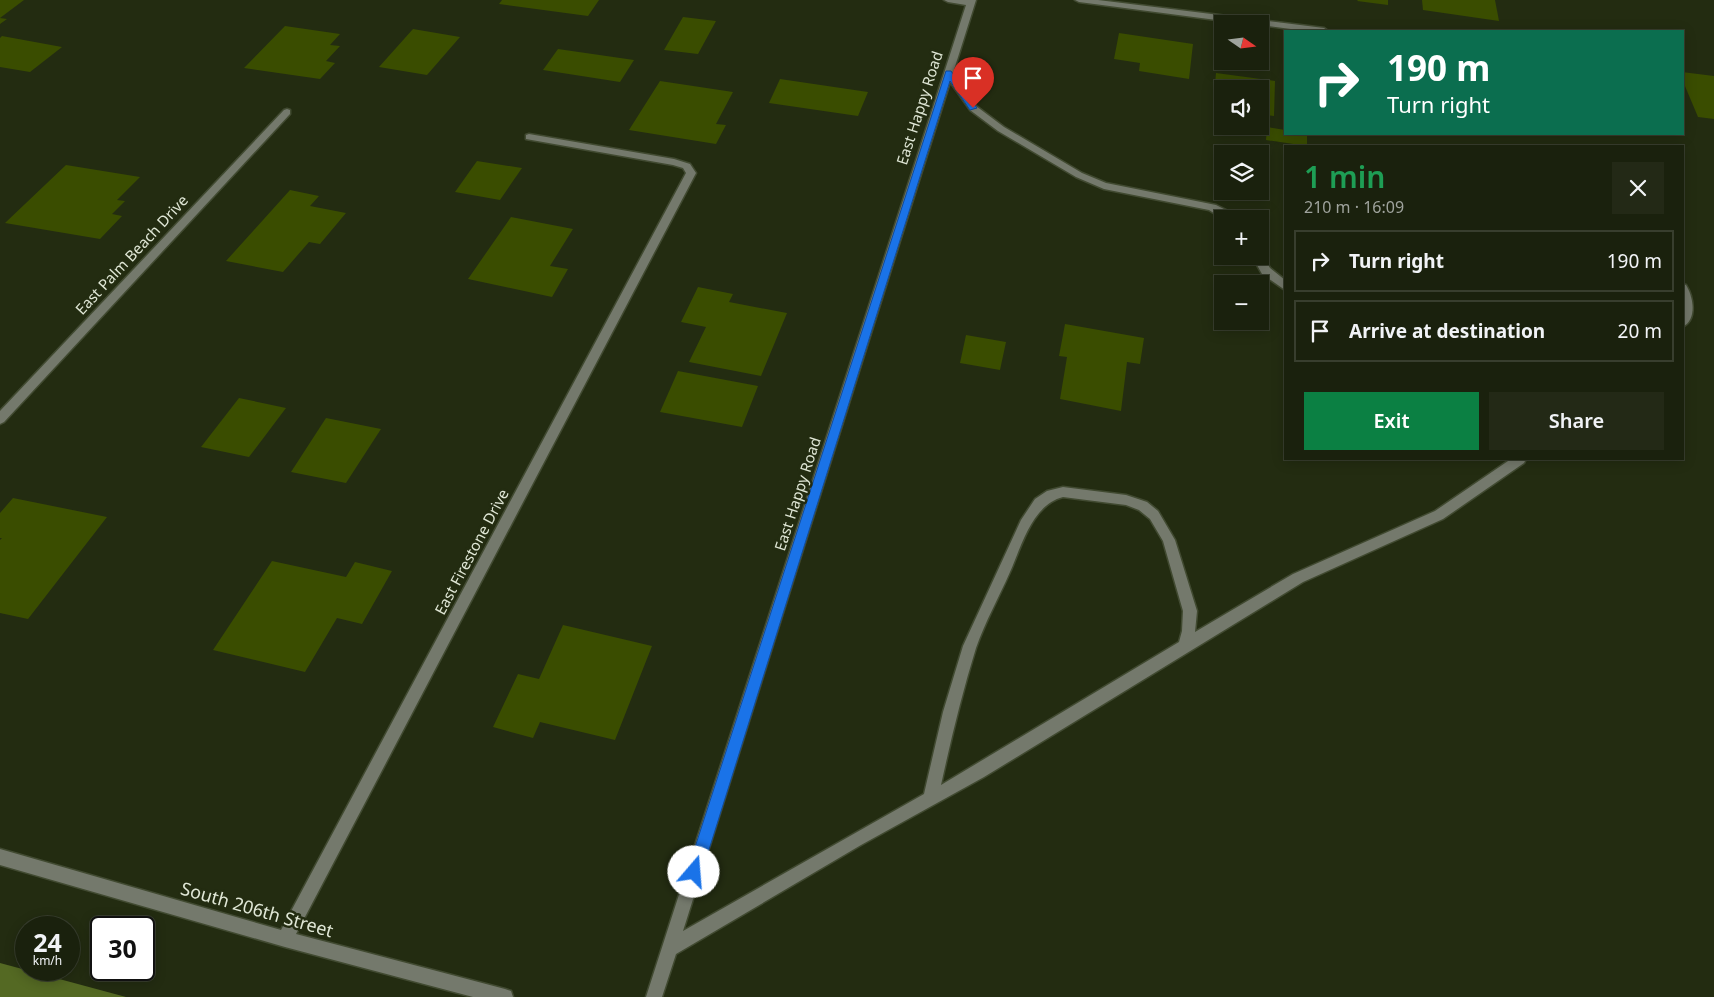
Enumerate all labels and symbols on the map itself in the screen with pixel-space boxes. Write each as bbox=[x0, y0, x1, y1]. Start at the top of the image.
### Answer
north arrow bbox=[1214, 15, 1269, 70]
street label: East Happy Road bbox=[891, 48, 947, 167]
pin bbox=[952, 57, 994, 108]
street label: East Palm Beach Drive bbox=[71, 190, 192, 318]
street label: East Happy Road bbox=[769, 434, 825, 553]
street label: East Firestone Drive bbox=[430, 485, 513, 618]
position arrow bbox=[667, 845, 719, 897]
street label: South 206th Street bbox=[178, 876, 337, 942]
speed limit sign: 30 bbox=[90, 916, 155, 981]

